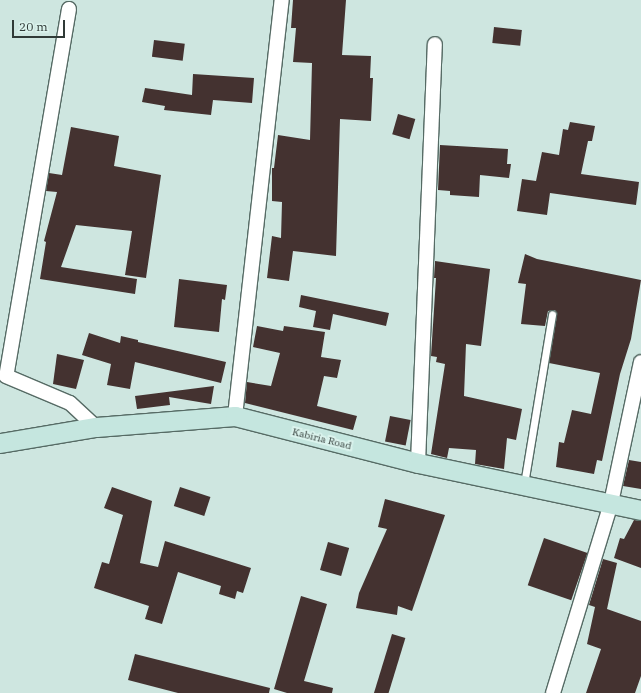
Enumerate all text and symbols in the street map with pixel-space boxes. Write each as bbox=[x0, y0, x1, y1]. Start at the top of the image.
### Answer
scale bar bbox=[14, 12, 67, 38]
text: 20 m bbox=[19, 19, 48, 34]
street label: Kabiria Road bbox=[291, 426, 353, 452]

